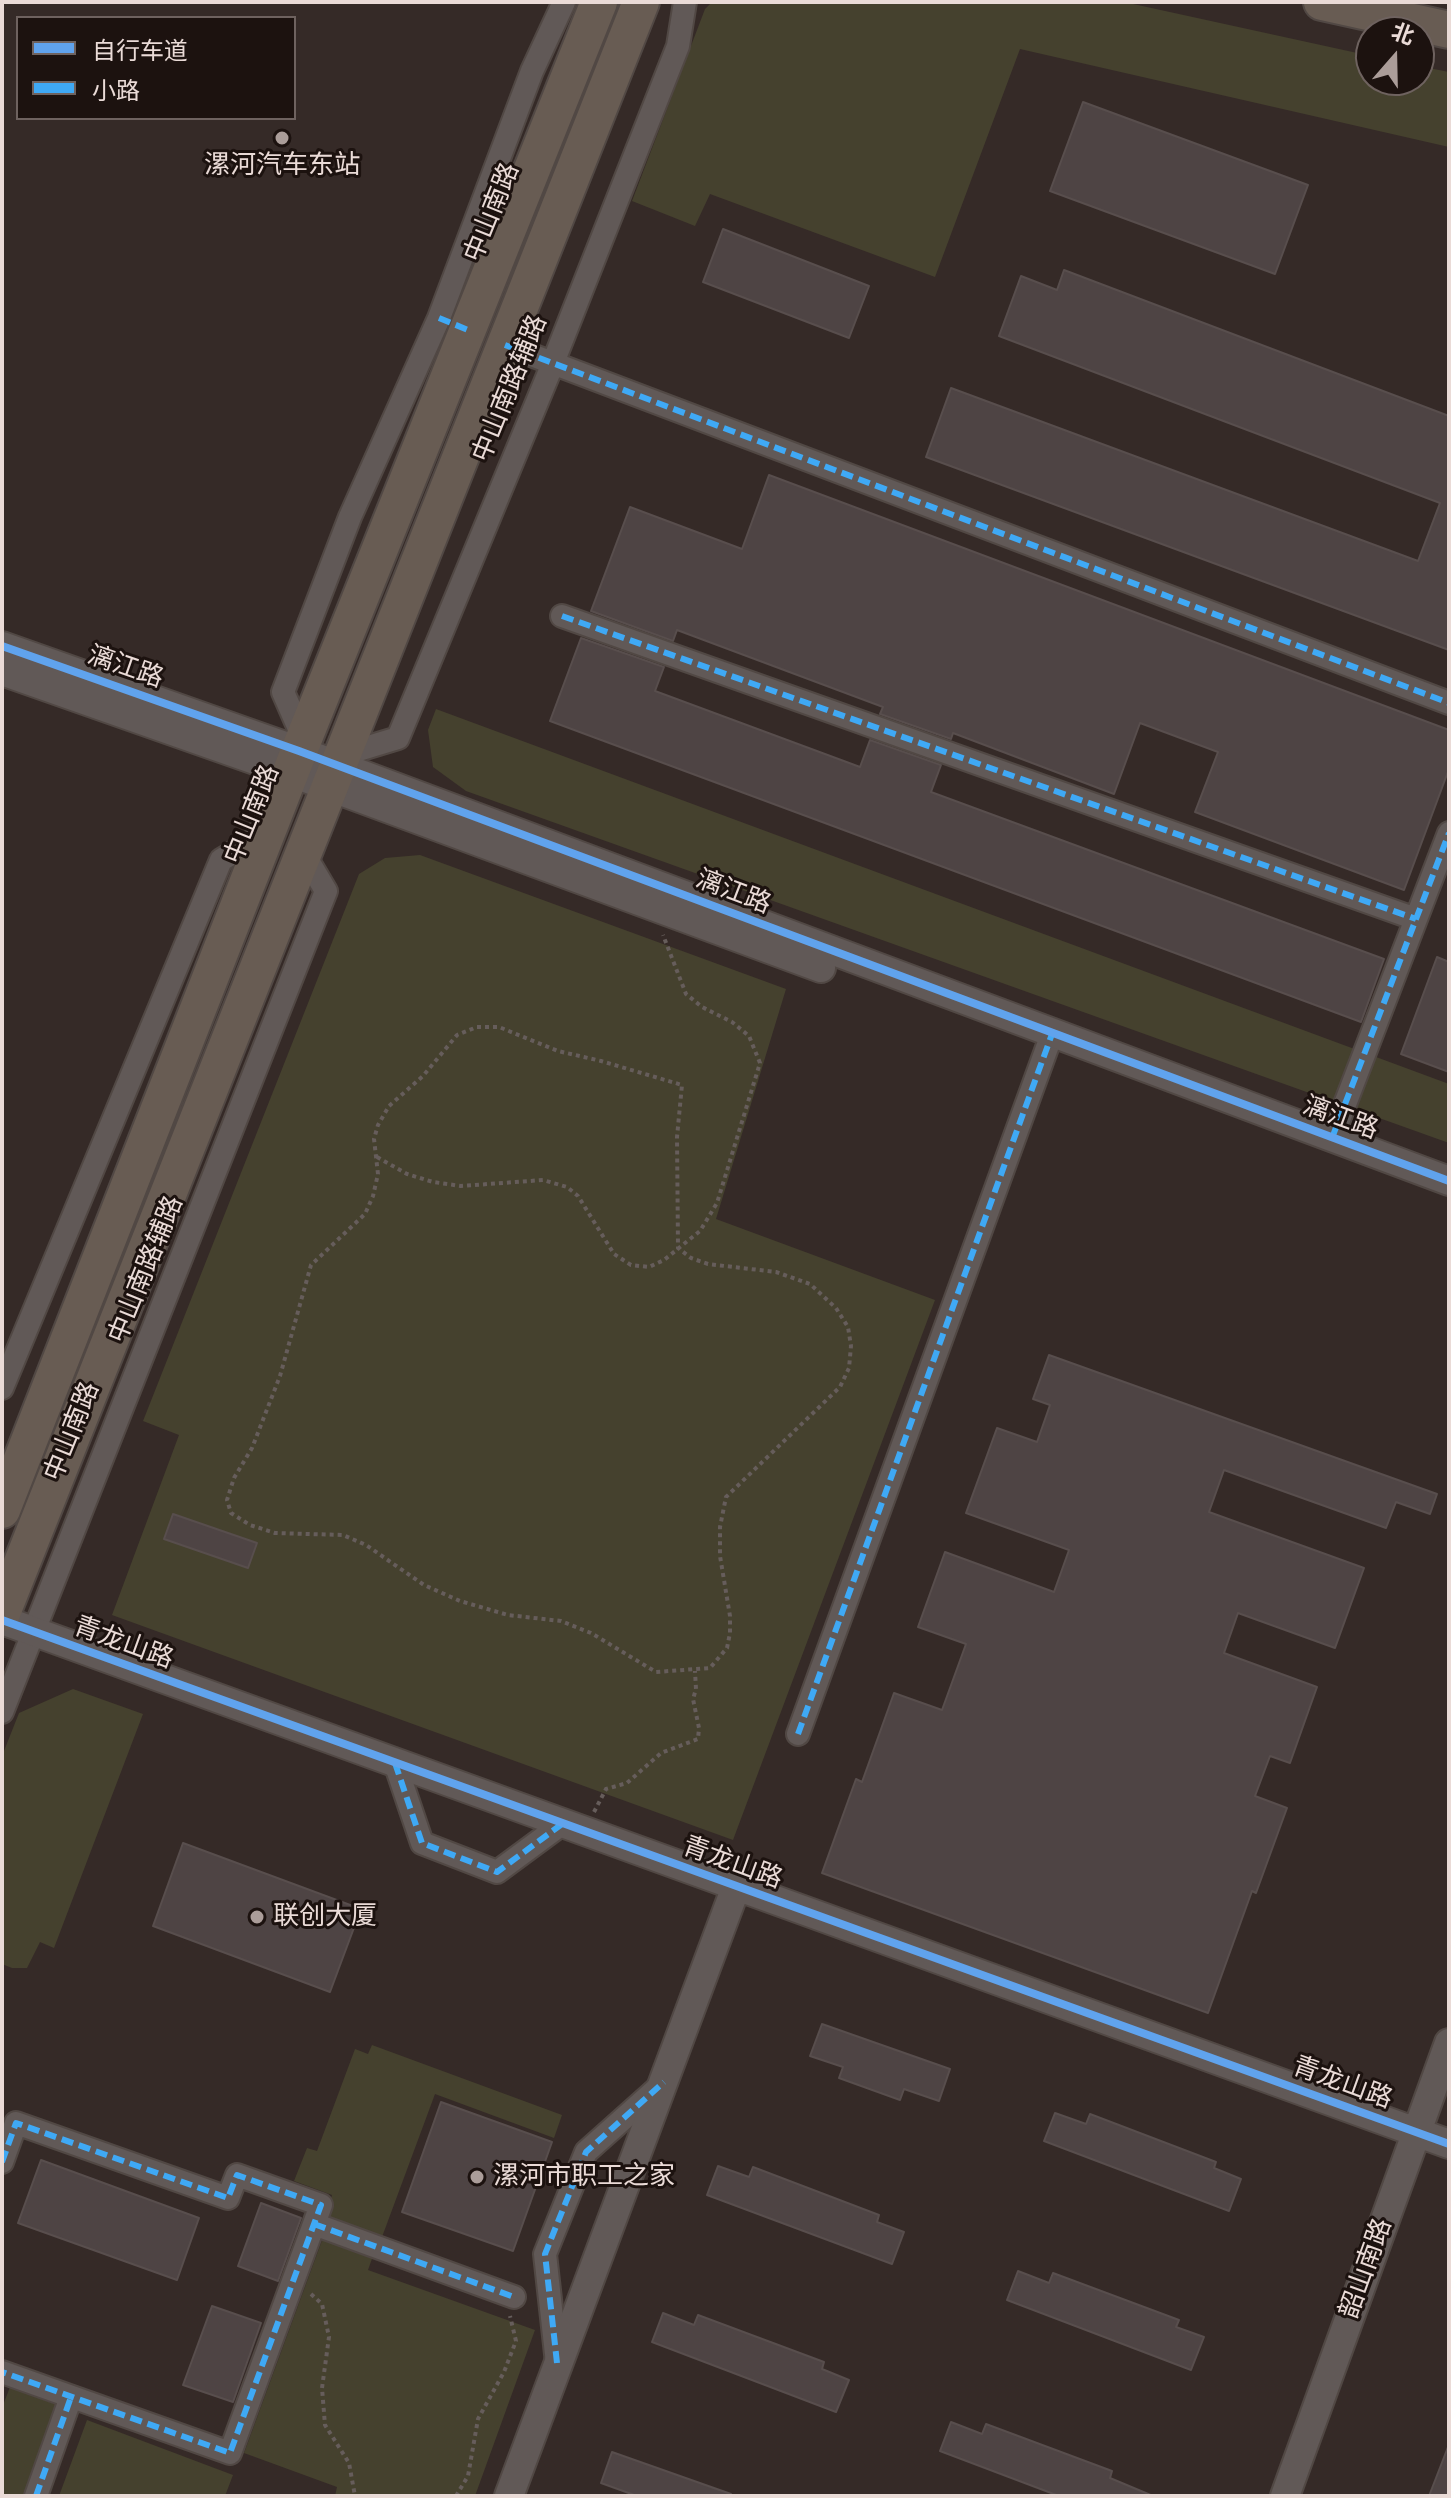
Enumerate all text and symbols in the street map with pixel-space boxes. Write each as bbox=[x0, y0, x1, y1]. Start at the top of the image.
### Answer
legend bbox=[16, 16, 296, 120]
north arrow bbox=[1355, 16, 1435, 96]
text: 北 bbox=[1388, 18, 1418, 51]
text: 自行车道 bbox=[92, 37, 188, 66]
text: 小路 bbox=[92, 77, 140, 106]
marker: 漯河汽车东站 bbox=[273, 129, 291, 147]
place label: 漯河汽车东站 bbox=[204, 150, 360, 182]
street label: 中山南路 bbox=[459, 159, 527, 267]
street label: 中山南路辅路 bbox=[467, 311, 555, 467]
street label: 漓江路 bbox=[83, 641, 167, 695]
street label: 中山南路 bbox=[219, 761, 287, 869]
street label: 漓江路 bbox=[691, 864, 775, 922]
street label: 漓江路 bbox=[1298, 1091, 1382, 1147]
street label: 中山南路辅路 bbox=[103, 1192, 191, 1348]
street label: 中山南路 bbox=[39, 1378, 107, 1486]
street label: 青龙山路 bbox=[69, 1612, 177, 1676]
street label: 青龙山路 bbox=[678, 1832, 786, 1896]
place label: 联创大厦 bbox=[273, 1901, 377, 1933]
marker: 联创大厦 bbox=[248, 1908, 266, 1926]
street label: 青龙山路 bbox=[1288, 2052, 1396, 2116]
place label: 漯河市职工之家 bbox=[493, 2161, 675, 2193]
marker: 漯河市职工之家 bbox=[468, 2168, 486, 2186]
street label: 韶山南路 bbox=[1335, 2215, 1399, 2323]

